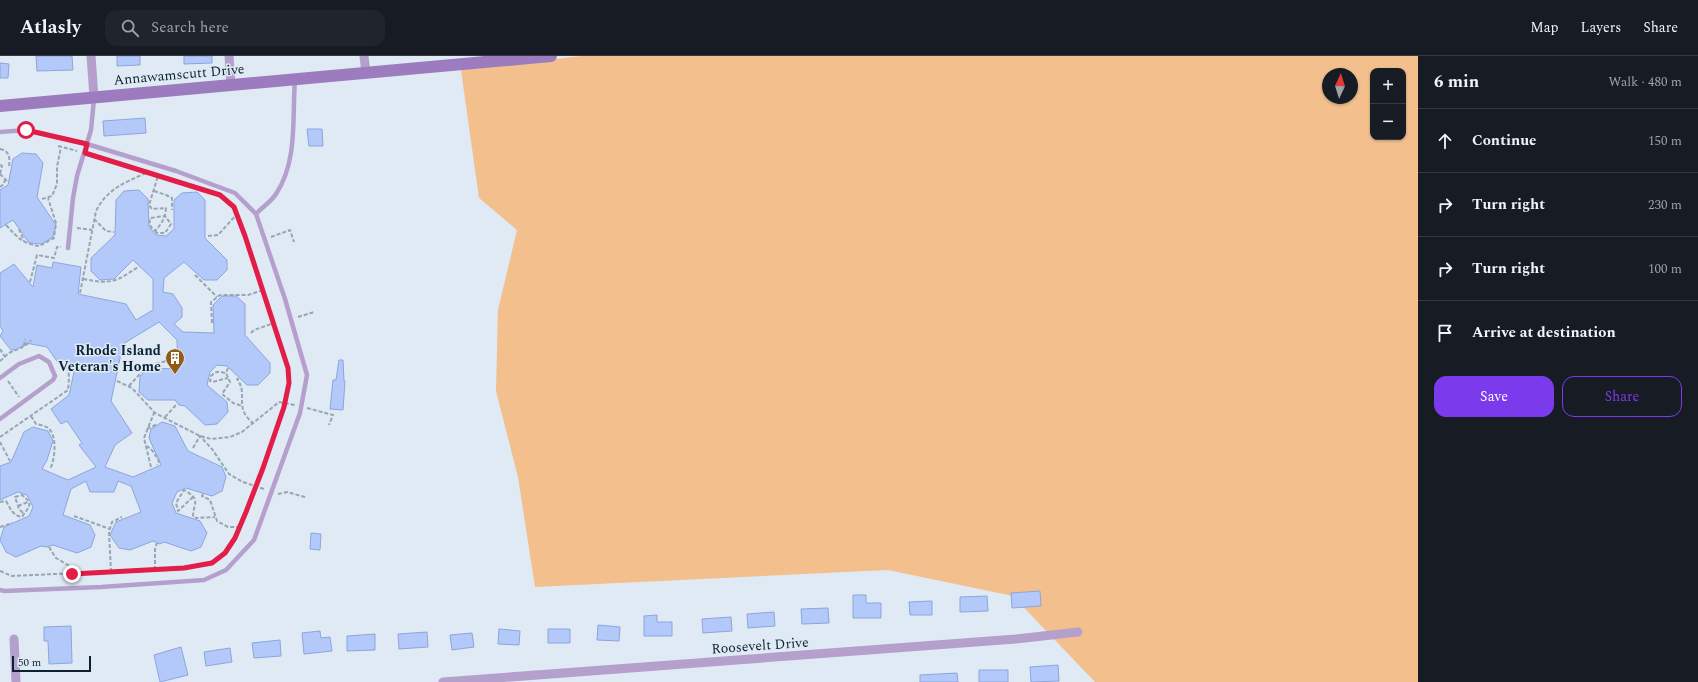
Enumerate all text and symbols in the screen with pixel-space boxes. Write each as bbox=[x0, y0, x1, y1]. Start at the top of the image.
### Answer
search box bbox=[105, 10, 385, 46]
text: Atlasly bbox=[20, 13, 81, 42]
text: Search here bbox=[151, 16, 229, 39]
icon: search bbox=[119, 17, 141, 39]
text: Map bbox=[1530, 17, 1559, 38]
text: Layers bbox=[1581, 17, 1621, 38]
text: Share bbox=[1643, 17, 1678, 38]
street label: Annawamscutt Drive bbox=[113, 58, 246, 91]
north arrow bbox=[1322, 68, 1358, 104]
map controls bbox=[1370, 68, 1406, 140]
button: + bbox=[1370, 68, 1406, 104]
text: 6 min bbox=[1434, 69, 1479, 95]
text: Walk · 480 m bbox=[1608, 72, 1682, 92]
button: − bbox=[1370, 104, 1406, 140]
route start bbox=[17, 121, 35, 139]
text: Continue bbox=[1472, 129, 1537, 152]
icon: ahead bbox=[1434, 130, 1456, 152]
text: 150 m bbox=[1648, 131, 1682, 151]
text: Turn right bbox=[1472, 193, 1545, 216]
icon: right bbox=[1434, 194, 1456, 216]
text: 230 m bbox=[1648, 195, 1682, 215]
text: Turn right bbox=[1472, 257, 1545, 280]
icon: right bbox=[1434, 258, 1456, 280]
text: 100 m bbox=[1648, 259, 1682, 279]
text: Arrive at destination bbox=[1472, 321, 1616, 344]
icon: arrive bbox=[1434, 322, 1456, 344]
place label: Rhode Island Veteran's Home bbox=[58, 340, 161, 377]
building icon: Rhode Island Veteran's Home bbox=[164, 347, 186, 375]
button: Save bbox=[1434, 376, 1554, 417]
button: Share bbox=[1562, 376, 1682, 417]
route end bbox=[63, 565, 81, 583]
street label: Roosevelt Drive bbox=[711, 632, 810, 659]
scale bar bbox=[12, 654, 91, 673]
text: 50 m bbox=[18, 654, 41, 671]

